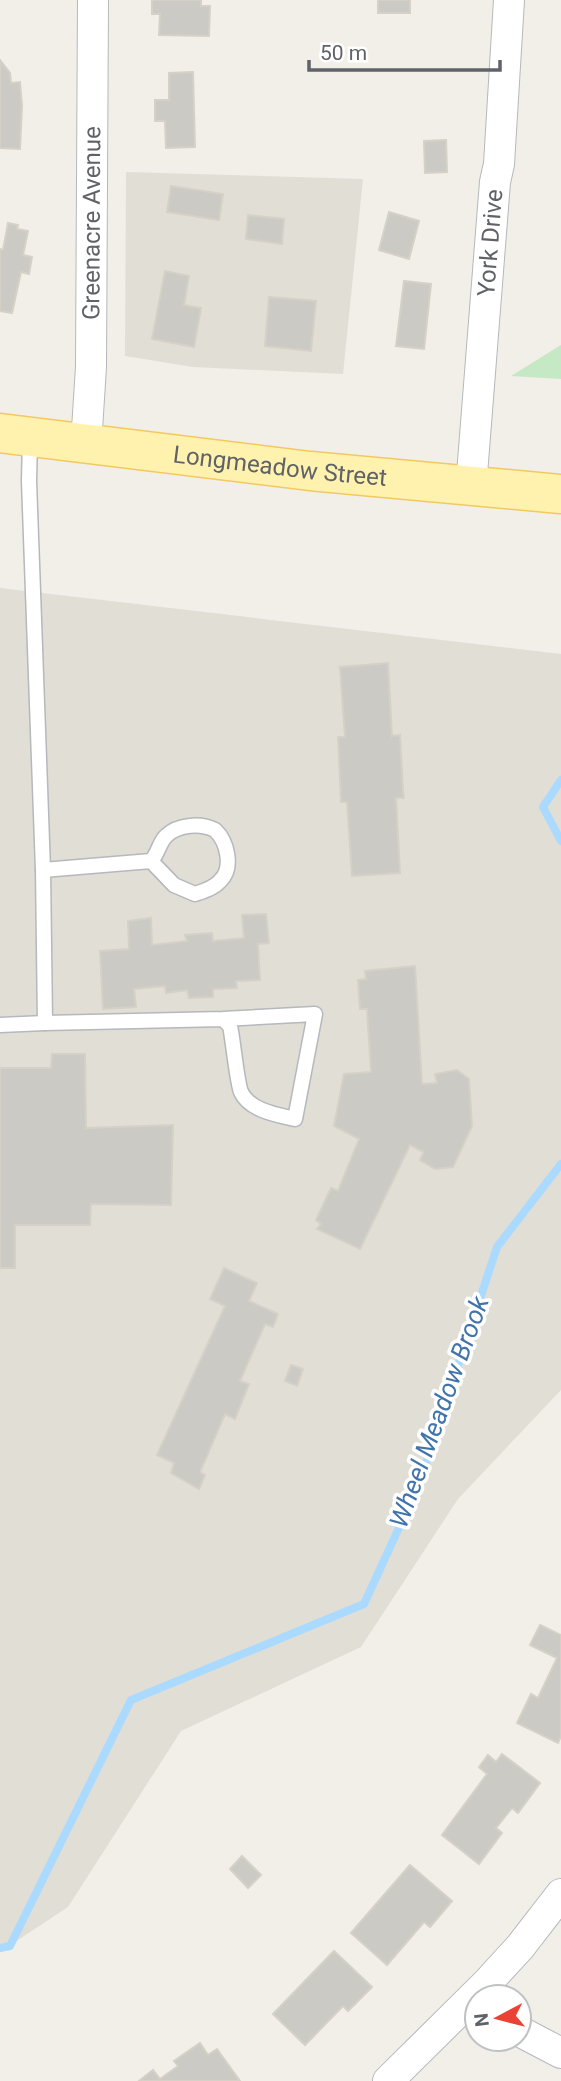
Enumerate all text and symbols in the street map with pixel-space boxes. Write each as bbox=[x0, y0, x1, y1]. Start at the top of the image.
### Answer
scale bar bbox=[309, 28, 500, 72]
text: 50 m bbox=[320, 41, 367, 65]
street label: Greenacre Avenue bbox=[77, 126, 106, 320]
street label: York Drive bbox=[472, 188, 508, 297]
street label: Longmeadow Street bbox=[172, 440, 388, 492]
water label: Wheel Meadow Brook bbox=[383, 1291, 495, 1532]
north arrow bbox=[463, 1983, 533, 2053]
text: N bbox=[469, 2012, 494, 2028]

